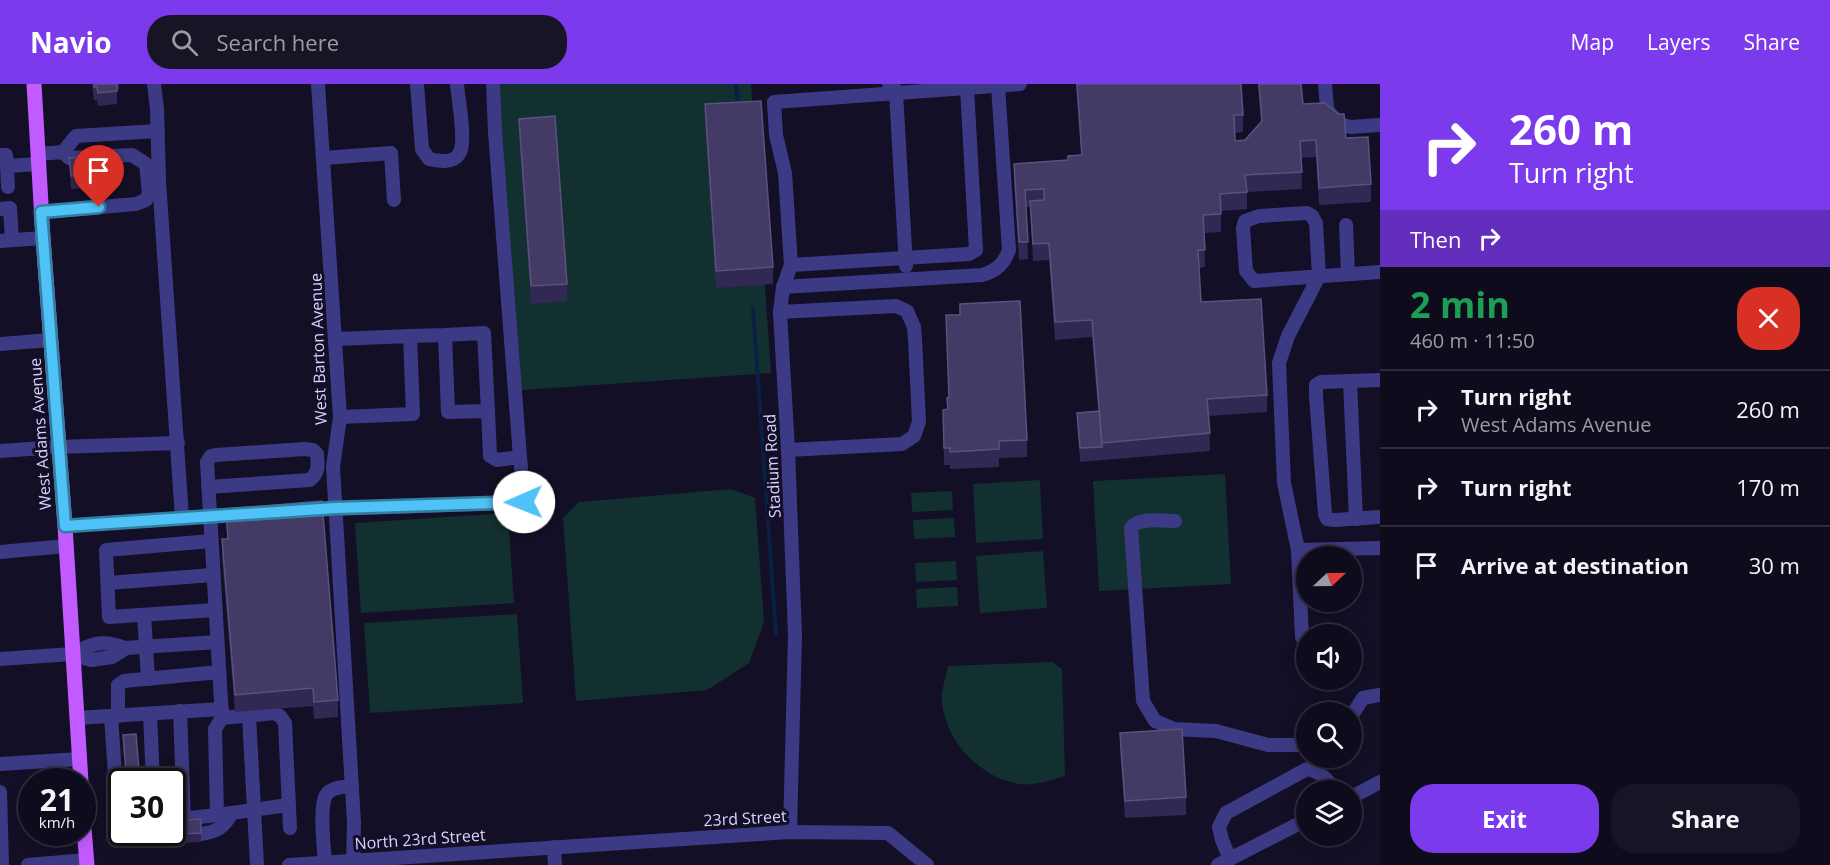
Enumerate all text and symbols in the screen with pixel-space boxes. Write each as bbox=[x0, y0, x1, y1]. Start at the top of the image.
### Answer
search box bbox=[147, 15, 567, 69]
text: Navio bbox=[30, 23, 111, 61]
icon: search bbox=[168, 26, 201, 59]
text: Search here bbox=[216, 27, 339, 57]
text: Map bbox=[1571, 28, 1614, 56]
text: Layers bbox=[1647, 28, 1711, 56]
text: Share bbox=[1744, 28, 1800, 56]
text: 260 m bbox=[1509, 100, 1633, 157]
icon: right bbox=[1410, 108, 1488, 186]
pin bbox=[73, 145, 124, 207]
icon: arrive bbox=[82, 154, 115, 187]
text: Turn right bbox=[1509, 154, 1634, 191]
icon: right bbox=[1473, 222, 1506, 255]
text: Then bbox=[1410, 224, 1461, 254]
street label: West Barton Avenue bbox=[304, 273, 332, 425]
text: 2 min bbox=[1410, 280, 1510, 329]
button: close bbox=[1737, 287, 1800, 350]
text: 460 m · 11:50 bbox=[1410, 327, 1535, 354]
street label: West Adams Avenue bbox=[24, 357, 56, 511]
text: Turn right bbox=[1461, 381, 1572, 411]
icon: right bbox=[1410, 393, 1443, 426]
text: 260 m bbox=[1736, 394, 1800, 424]
text: West Adams Avenue bbox=[1461, 411, 1651, 438]
street label: Stadium Road bbox=[758, 413, 786, 519]
position arrow bbox=[492, 470, 556, 534]
icon: right bbox=[1410, 471, 1443, 504]
text: Turn right bbox=[1461, 472, 1572, 502]
text: 170 m bbox=[1736, 472, 1800, 502]
north arrow bbox=[1296, 546, 1362, 612]
map controls bbox=[1296, 546, 1362, 846]
icon: arrive bbox=[1410, 549, 1443, 582]
text: Arrive at destination bbox=[1461, 550, 1689, 580]
text: 30 m bbox=[1749, 550, 1800, 580]
button: sound bbox=[1296, 624, 1362, 690]
button: search bbox=[1296, 702, 1362, 768]
speed limit sign: 30 bbox=[108, 768, 186, 846]
text: 21 bbox=[40, 779, 74, 820]
button: layers bbox=[1296, 780, 1362, 846]
button: Exit bbox=[1410, 784, 1599, 853]
button: Share bbox=[1611, 784, 1800, 853]
street label: 23rd Street bbox=[703, 805, 788, 831]
text: km/h bbox=[39, 812, 75, 832]
street label: North 23rd Street bbox=[354, 823, 487, 855]

